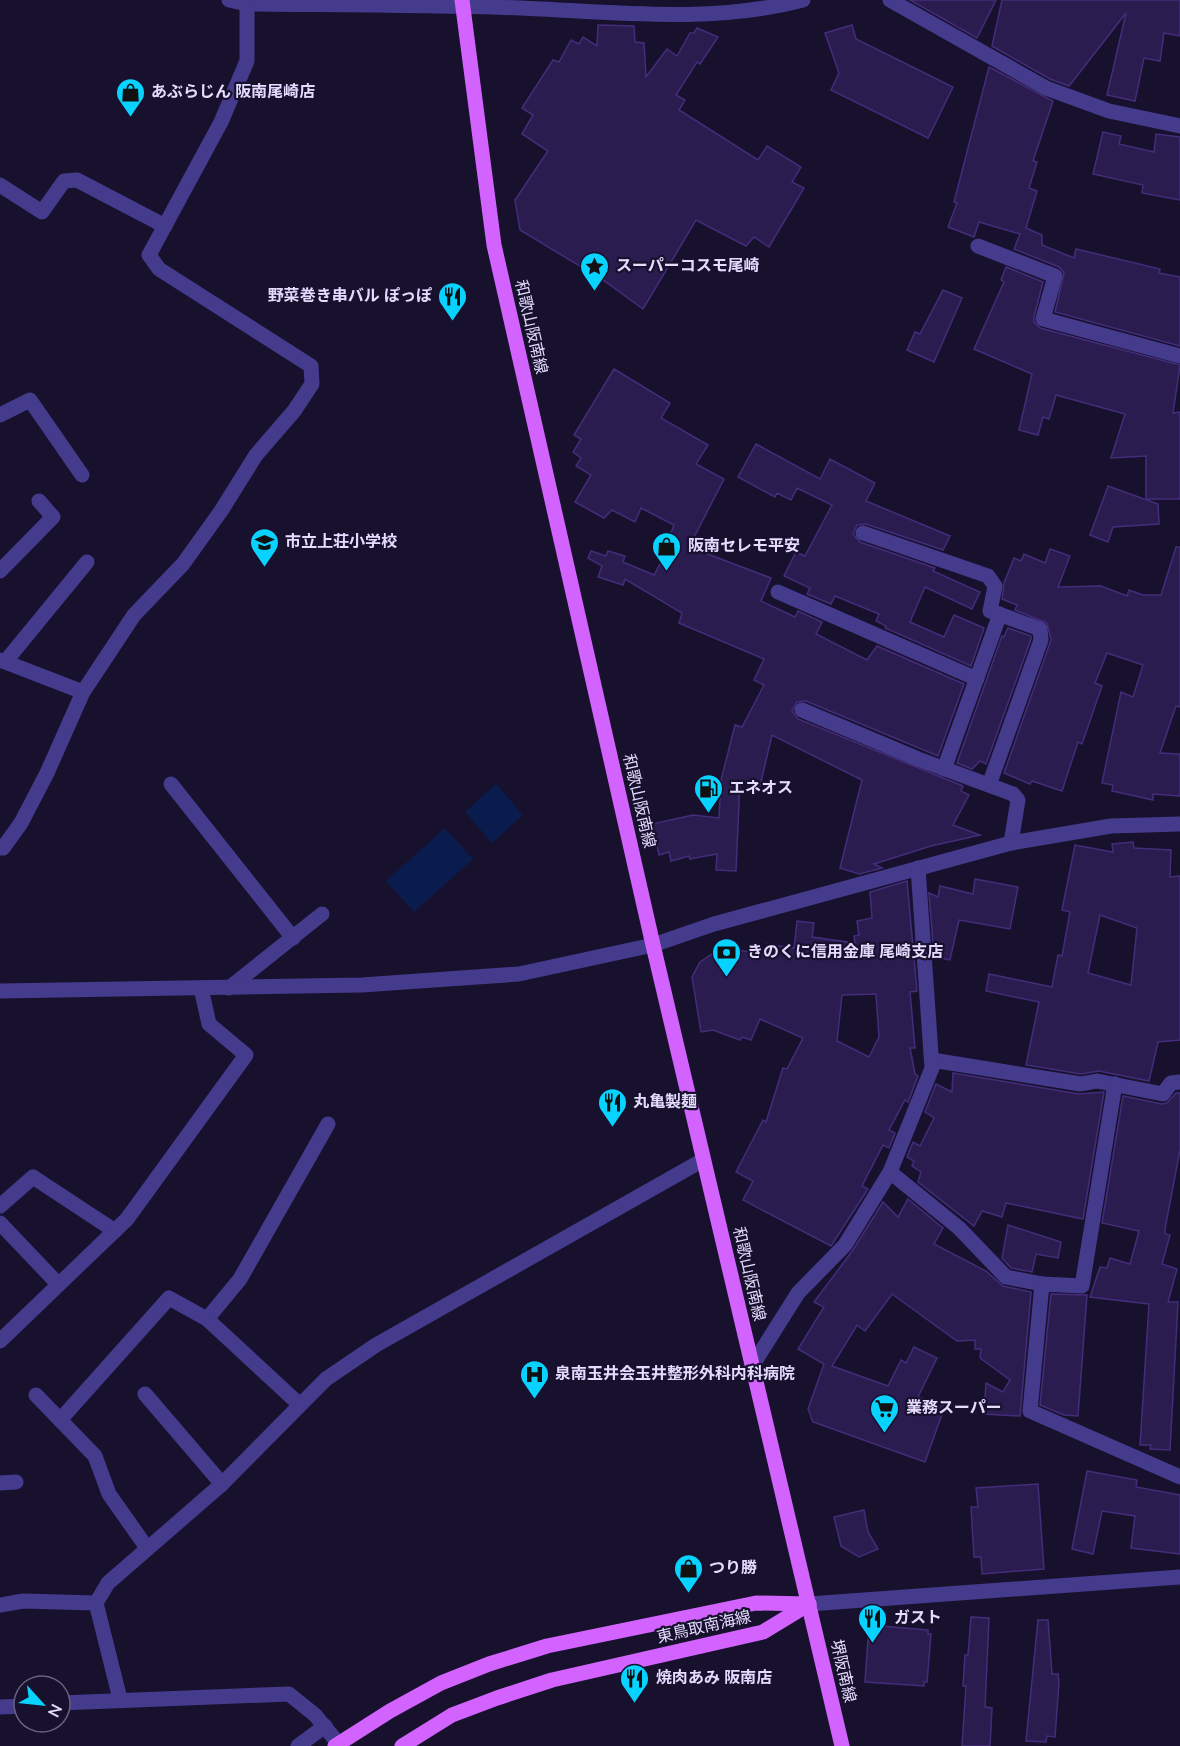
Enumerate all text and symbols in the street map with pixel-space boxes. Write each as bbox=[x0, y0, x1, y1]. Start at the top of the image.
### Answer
shop icon: あぶらじん 阪南尾崎店 bbox=[114, 76, 146, 118]
place label: あぶらじん 阪南尾崎店 bbox=[151, 81, 315, 103]
place icon: スーパーコスモ尾崎 bbox=[579, 250, 611, 292]
place label: スーパーコスモ尾崎 bbox=[616, 255, 760, 277]
street label: 和歌山阪南線 bbox=[509, 278, 553, 376]
restaurant icon: 野菜巻き串バル ぽっぽ bbox=[437, 280, 469, 322]
place label: 野菜巻き串バル ぽっぽ bbox=[268, 285, 432, 307]
school or university icon: 市立上荘小学校 bbox=[248, 526, 280, 568]
shop icon: 阪南セレモ平安 bbox=[651, 530, 683, 572]
place label: 市立上荘小学校 bbox=[285, 531, 397, 553]
place label: 阪南セレモ平安 bbox=[688, 535, 800, 557]
street label: 和歌山阪南線 bbox=[617, 752, 661, 850]
fuel station icon: エネオス bbox=[692, 772, 724, 814]
place label: エネオス bbox=[729, 777, 793, 799]
bank icon: きのくに信用金庫 尾崎支店 bbox=[710, 936, 742, 978]
place label: きのくに信用金庫 尾崎支店 bbox=[747, 941, 943, 963]
restaurant icon: 丸亀製麺 bbox=[596, 1086, 628, 1128]
place label: 丸亀製麺 bbox=[633, 1091, 697, 1113]
street label: 和歌山阪南線 bbox=[727, 1225, 771, 1323]
hospital icon: 泉南玉井会玉井整形外科内科病院 bbox=[518, 1358, 550, 1400]
place label: 泉南玉井会玉井整形外科内科病院 bbox=[555, 1363, 795, 1385]
supermarket icon: 業務スーパー bbox=[869, 1392, 901, 1434]
place label: 業務スーパー bbox=[906, 1397, 1002, 1419]
shop icon: つり勝 bbox=[672, 1552, 704, 1594]
place label: つり勝 bbox=[709, 1557, 757, 1579]
restaurant icon: ガスト bbox=[857, 1602, 889, 1644]
street label: 東鳥取南海線 bbox=[655, 1605, 753, 1649]
place label: ガスト bbox=[894, 1607, 942, 1629]
street label: 堺阪南線 bbox=[825, 1637, 861, 1705]
restaurant icon: 焼肉あみ 阪南店 bbox=[619, 1662, 651, 1704]
place label: 焼肉あみ 阪南店 bbox=[656, 1667, 772, 1689]
north arrow bbox=[12, 1674, 72, 1734]
text: N bbox=[42, 1700, 67, 1721]

